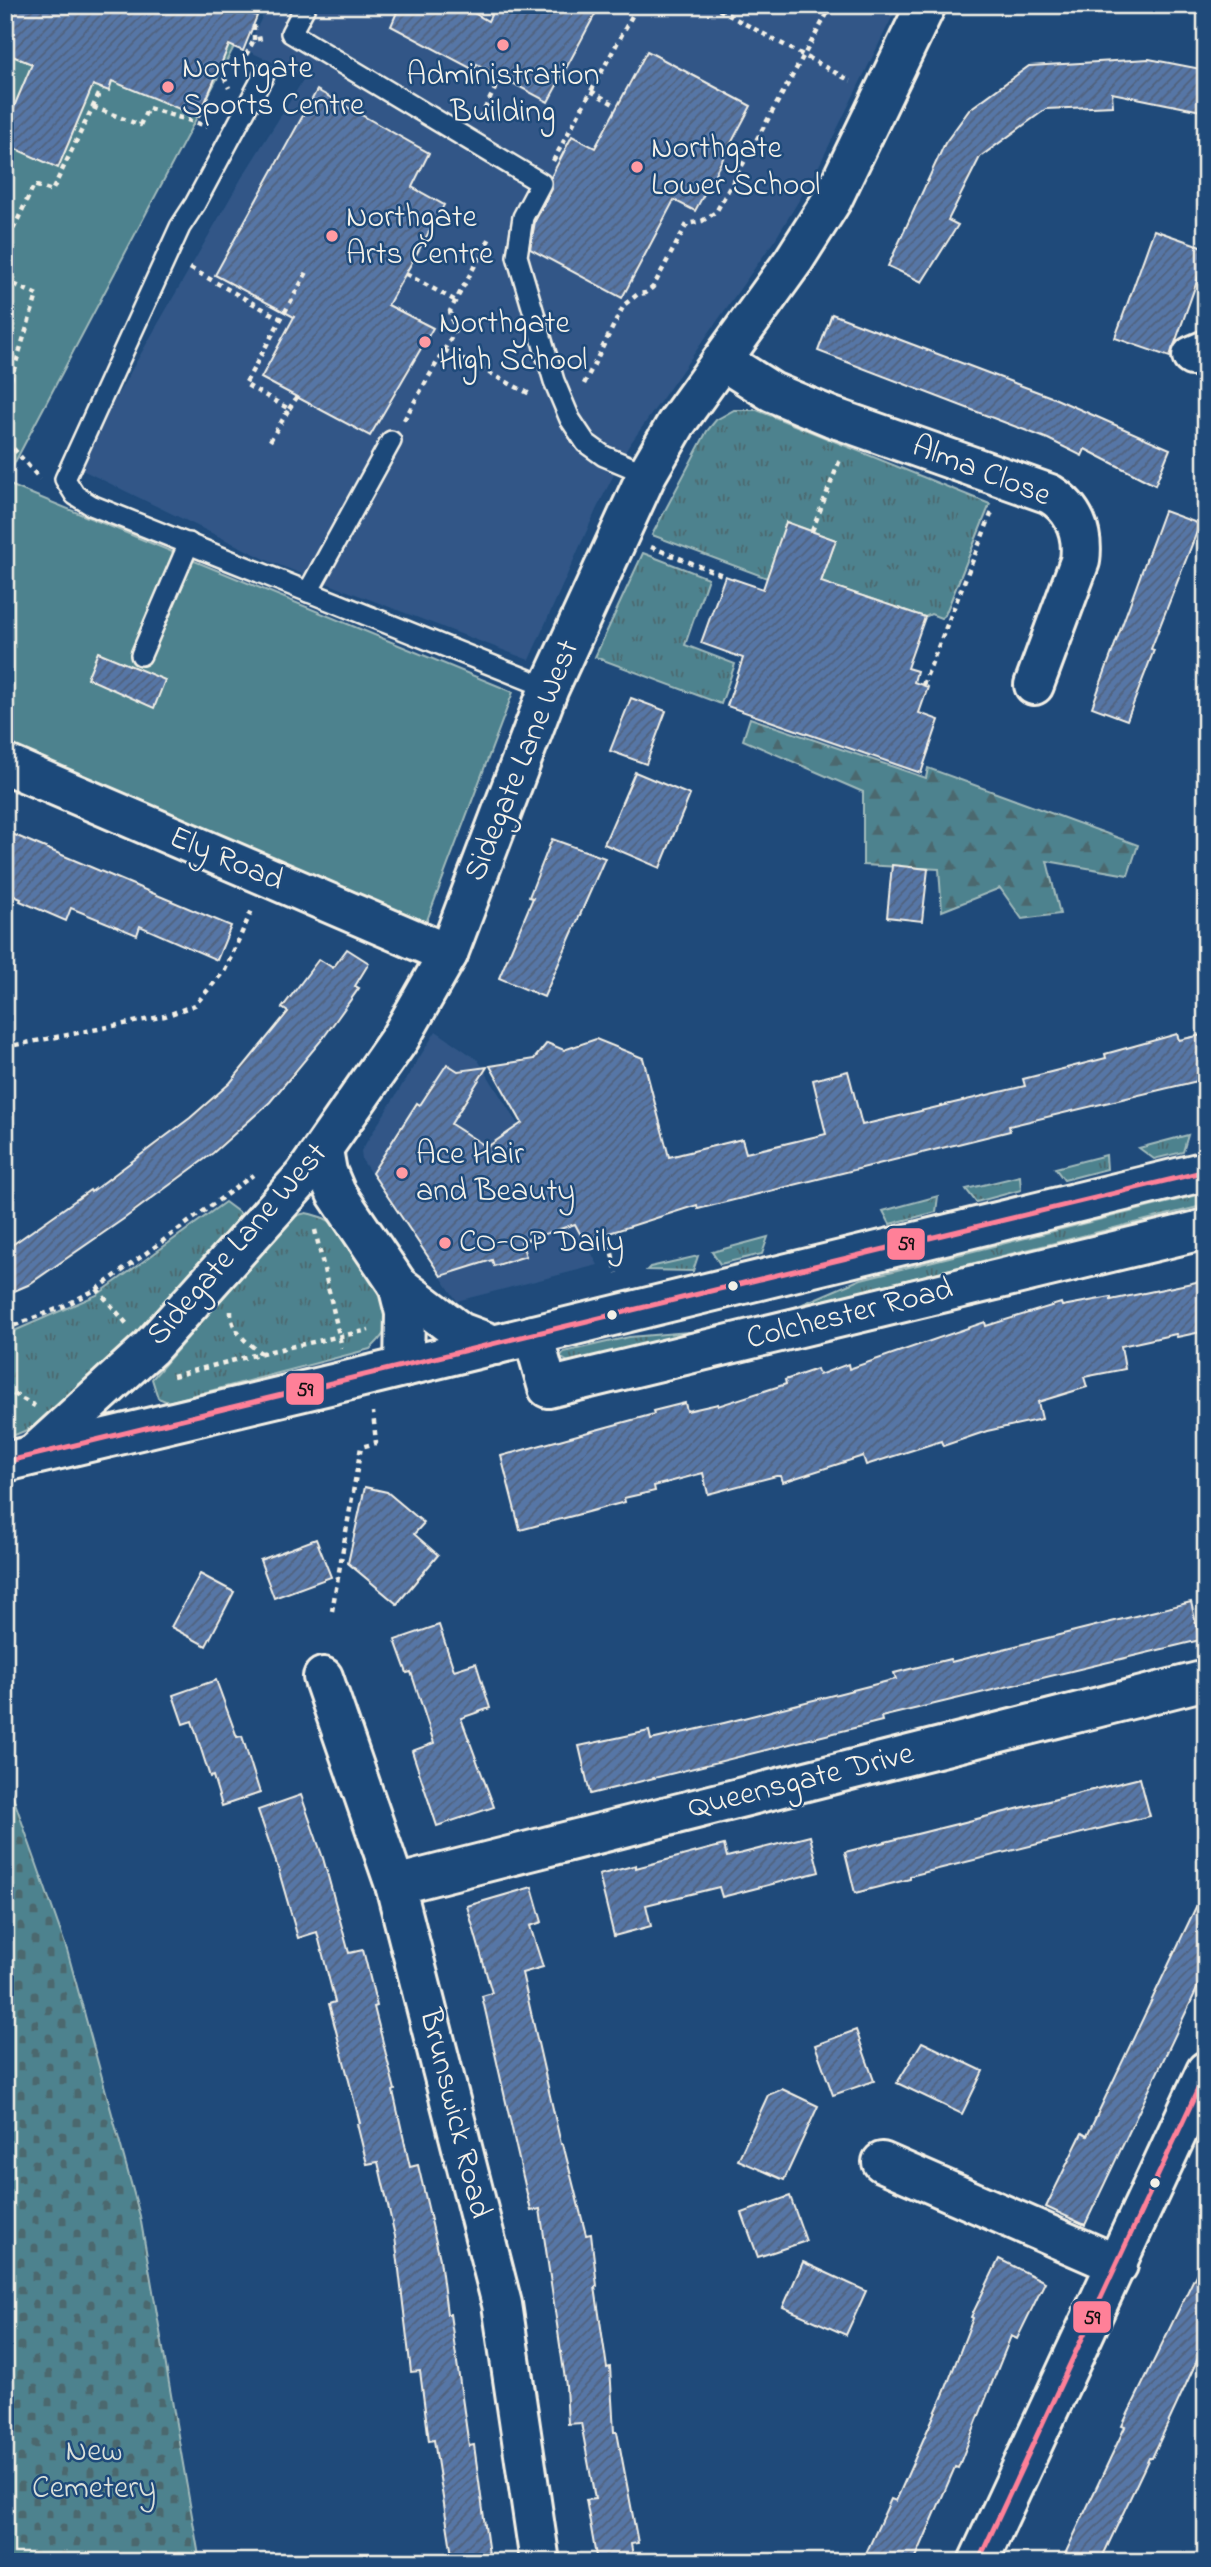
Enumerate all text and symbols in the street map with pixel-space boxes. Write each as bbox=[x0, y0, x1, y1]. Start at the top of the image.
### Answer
marker: Administration Building bbox=[495, 37, 511, 53]
place label: Northgate Sports Centre bbox=[182, 46, 365, 130]
place label: Administration Building bbox=[407, 53, 600, 137]
marker: Northgate Sports Centre bbox=[160, 79, 176, 95]
place label: Northgate Lower School bbox=[651, 126, 820, 210]
marker: Northgate Lower School bbox=[629, 159, 645, 175]
place label: Northgate Arts Centre bbox=[346, 195, 494, 279]
marker: Northgate Arts Centre bbox=[324, 228, 340, 244]
place label: Northgate High School bbox=[439, 301, 587, 385]
marker: Northgate High School bbox=[417, 334, 433, 350]
street label: Alma Close bbox=[905, 424, 1058, 520]
street label: Sidegate Lane West bbox=[453, 633, 593, 889]
street label: Ely Road bbox=[162, 815, 290, 905]
street label: Sidegate Lane West bbox=[136, 1132, 340, 1357]
place label: Ace Hair and Beauty bbox=[416, 1132, 575, 1216]
marker: Ace Hair and Beauty bbox=[394, 1165, 410, 1181]
place label: CO-OP Daily bbox=[459, 1220, 624, 1267]
line badge: 59 bbox=[886, 1227, 926, 1261]
text: 59 bbox=[898, 1232, 915, 1259]
marker: CO-OP Daily bbox=[437, 1235, 453, 1251]
street label: Colchester Road bbox=[742, 1267, 958, 1363]
unlabelled marker bbox=[726, 1279, 740, 1293]
unlabelled marker bbox=[605, 1308, 619, 1322]
line badge: 59 bbox=[285, 1372, 325, 1406]
text: 59 bbox=[297, 1378, 314, 1405]
street label: Queensgate Drive bbox=[683, 1731, 919, 1833]
street label: Brunswick Road bbox=[405, 2003, 503, 2224]
unlabelled marker bbox=[1148, 2176, 1162, 2190]
line badge: 59 bbox=[1072, 2300, 1112, 2334]
text: 59 bbox=[1084, 2306, 1101, 2333]
park label: New Cemetery bbox=[32, 2429, 156, 2513]

